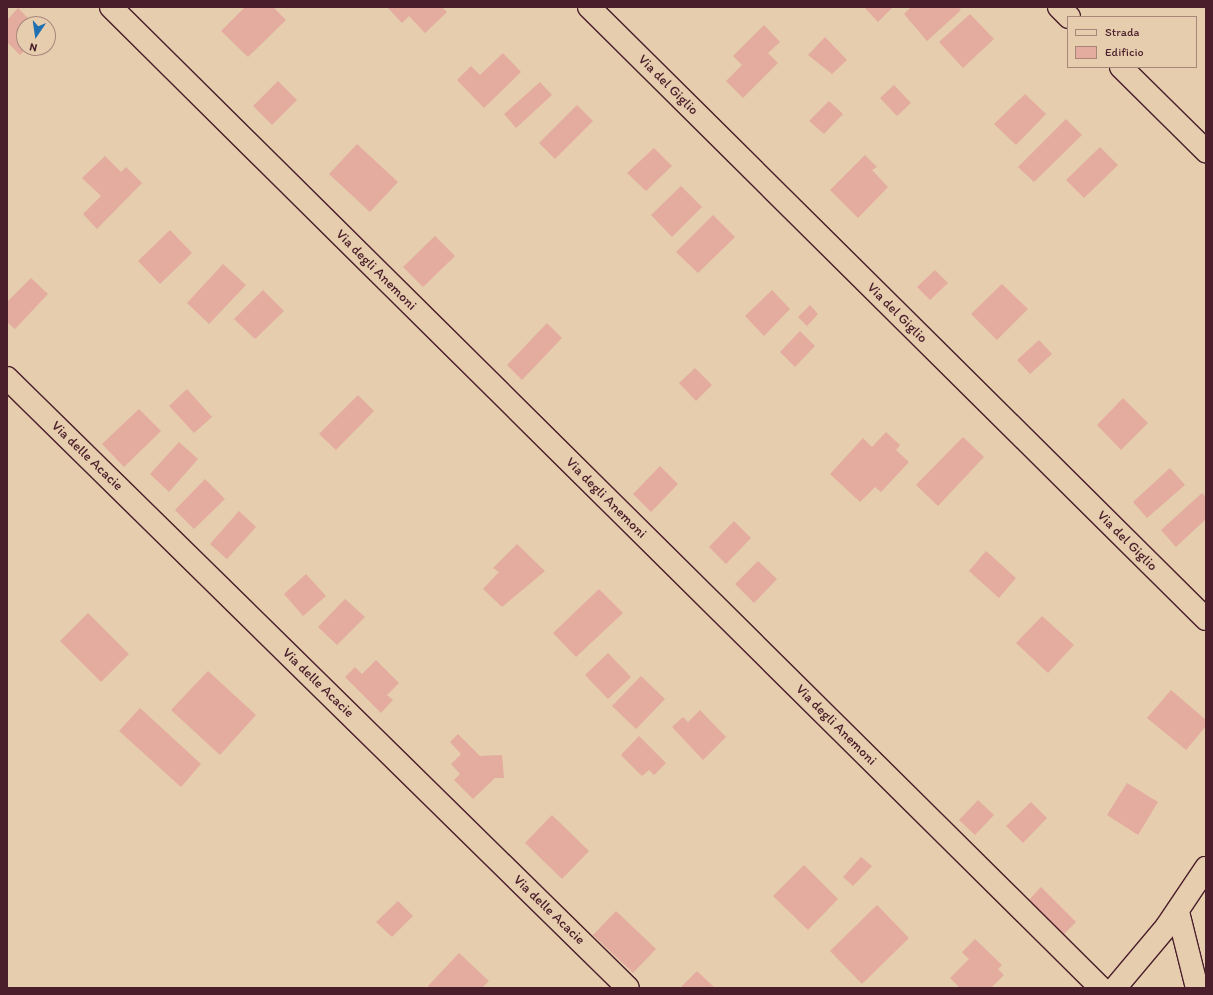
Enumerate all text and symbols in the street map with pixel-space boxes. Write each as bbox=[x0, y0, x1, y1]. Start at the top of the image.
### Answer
north arrow bbox=[16, 16, 56, 56]
legend bbox=[1067, 16, 1197, 68]
text: Strada bbox=[1105, 25, 1139, 39]
text: N bbox=[28, 40, 38, 54]
text: Edificio bbox=[1105, 45, 1144, 59]
street label: Via del Giglio bbox=[634, 51, 702, 119]
street label: Via degli Anemoni bbox=[332, 226, 420, 314]
street label: Via del Giglio bbox=[863, 279, 931, 347]
street label: Via delle Acacie bbox=[48, 417, 126, 495]
street label: Via degli Anemoni bbox=[562, 454, 650, 542]
street label: Via del Giglio bbox=[1093, 507, 1161, 575]
street label: Via delle Acacie bbox=[279, 644, 357, 722]
street label: Via degli Anemoni bbox=[792, 681, 880, 769]
street label: Via delle Acacie bbox=[510, 871, 588, 949]

